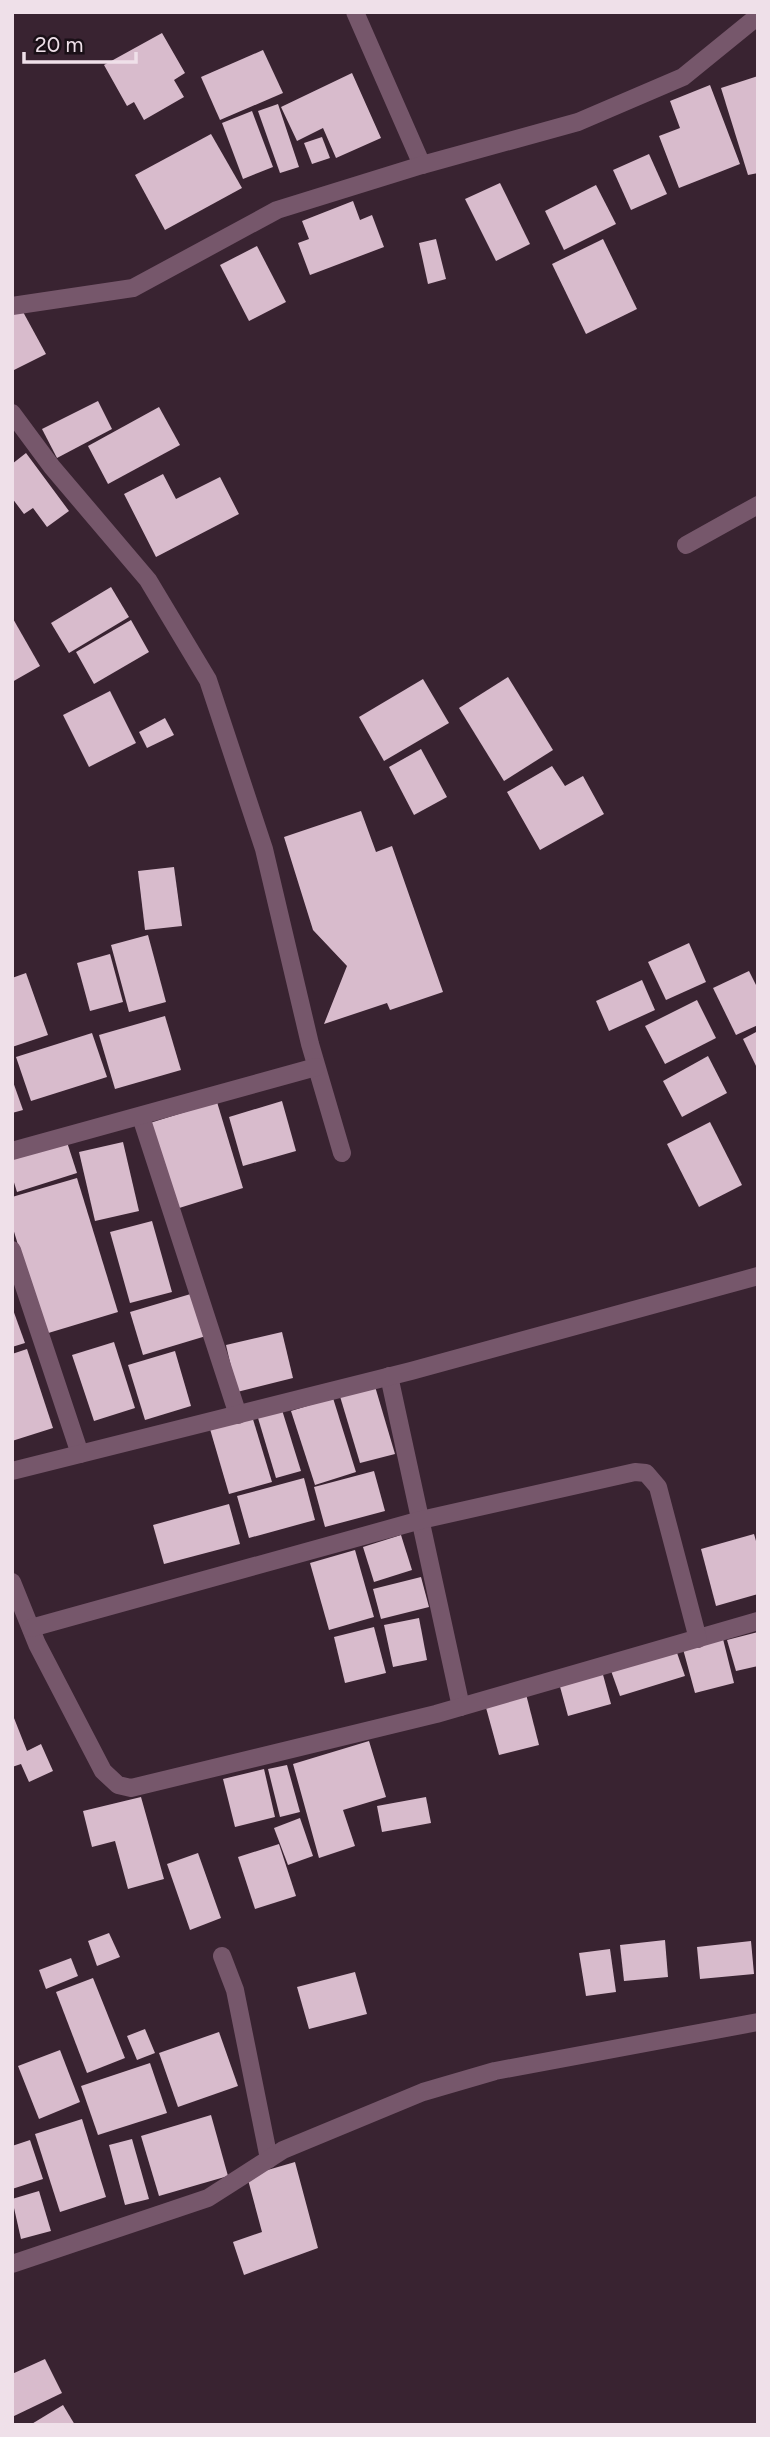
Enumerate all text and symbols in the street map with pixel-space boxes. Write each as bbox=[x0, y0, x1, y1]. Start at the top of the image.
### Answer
scale bar bbox=[24, 21, 136, 65]
text: 20 m bbox=[35, 32, 83, 57]

